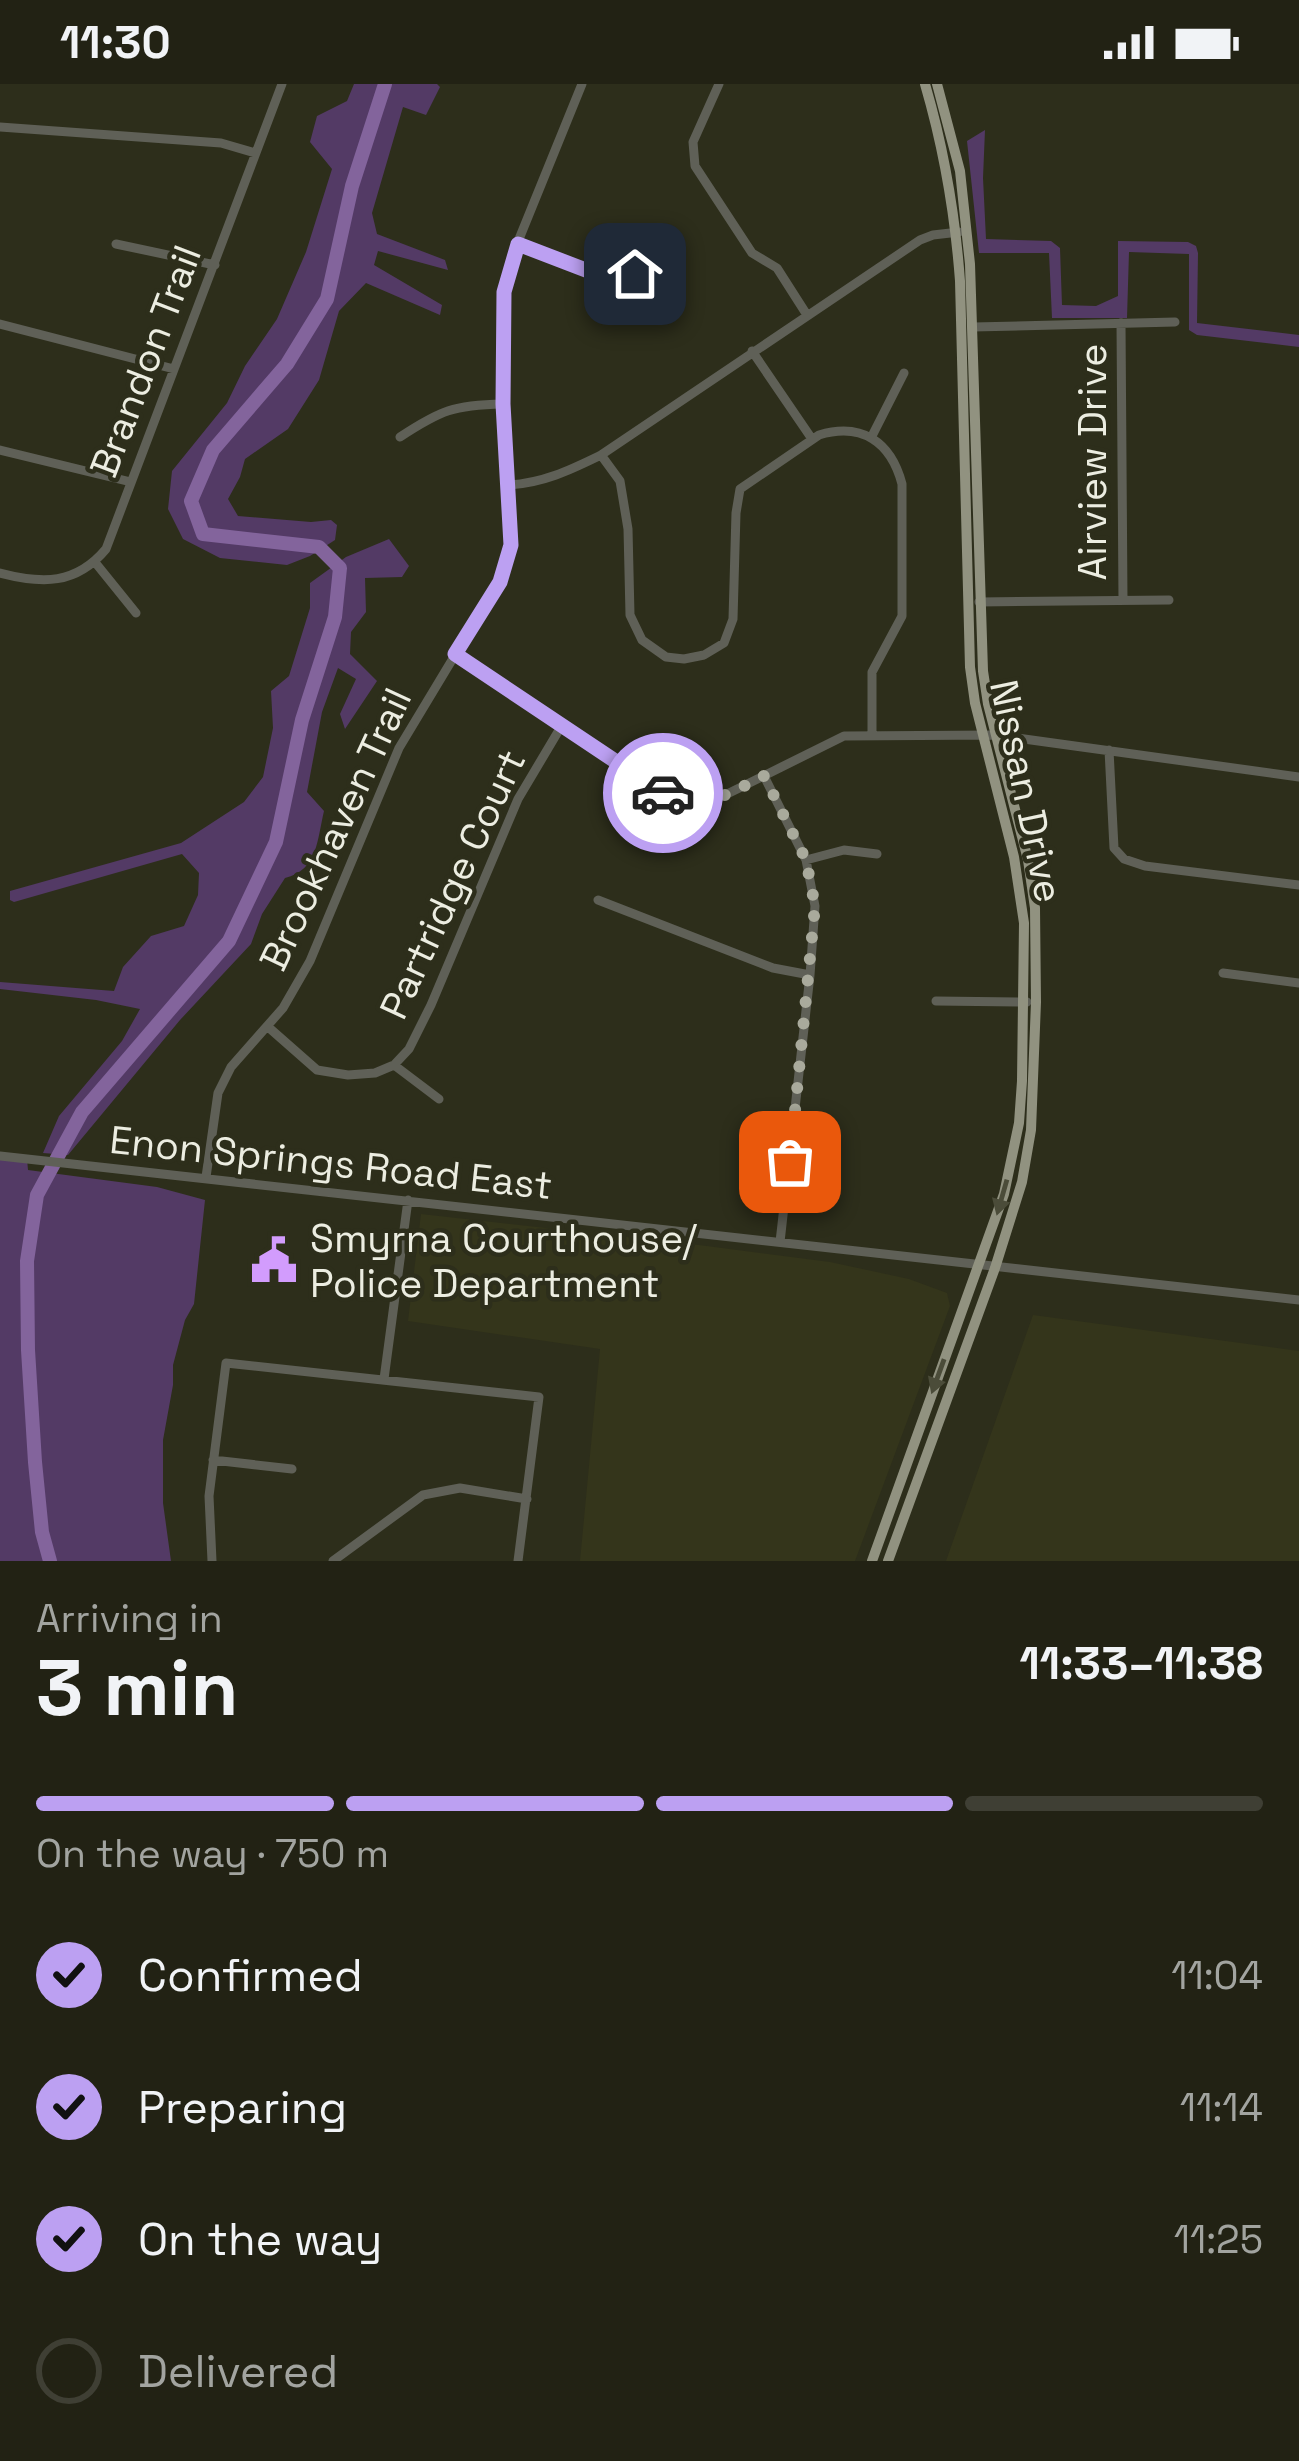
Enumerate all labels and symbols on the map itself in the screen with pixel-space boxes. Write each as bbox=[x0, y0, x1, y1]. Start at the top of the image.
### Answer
pin bbox=[584, 223, 686, 325]
street label: Brandon Trail bbox=[79, 239, 212, 484]
street label: Airview Drive bbox=[1068, 344, 1117, 580]
street label: Nissan Drive bbox=[979, 675, 1074, 907]
street label: Brookhaven Trail bbox=[249, 680, 422, 978]
courier bbox=[603, 733, 723, 853]
street label: Partridge Court bbox=[369, 742, 536, 1027]
pin bbox=[739, 1111, 841, 1213]
street label: Enon Springs Road East bbox=[107, 1115, 555, 1210]
one-way arrow bbox=[991, 1179, 1010, 1216]
place label: Smyrna Courthouse/ Police Department bbox=[310, 1214, 698, 1308]
public building icon: Smyrna Courthouse/ Police Department bbox=[249, 1235, 299, 1285]
one-way arrow bbox=[928, 1358, 946, 1394]

